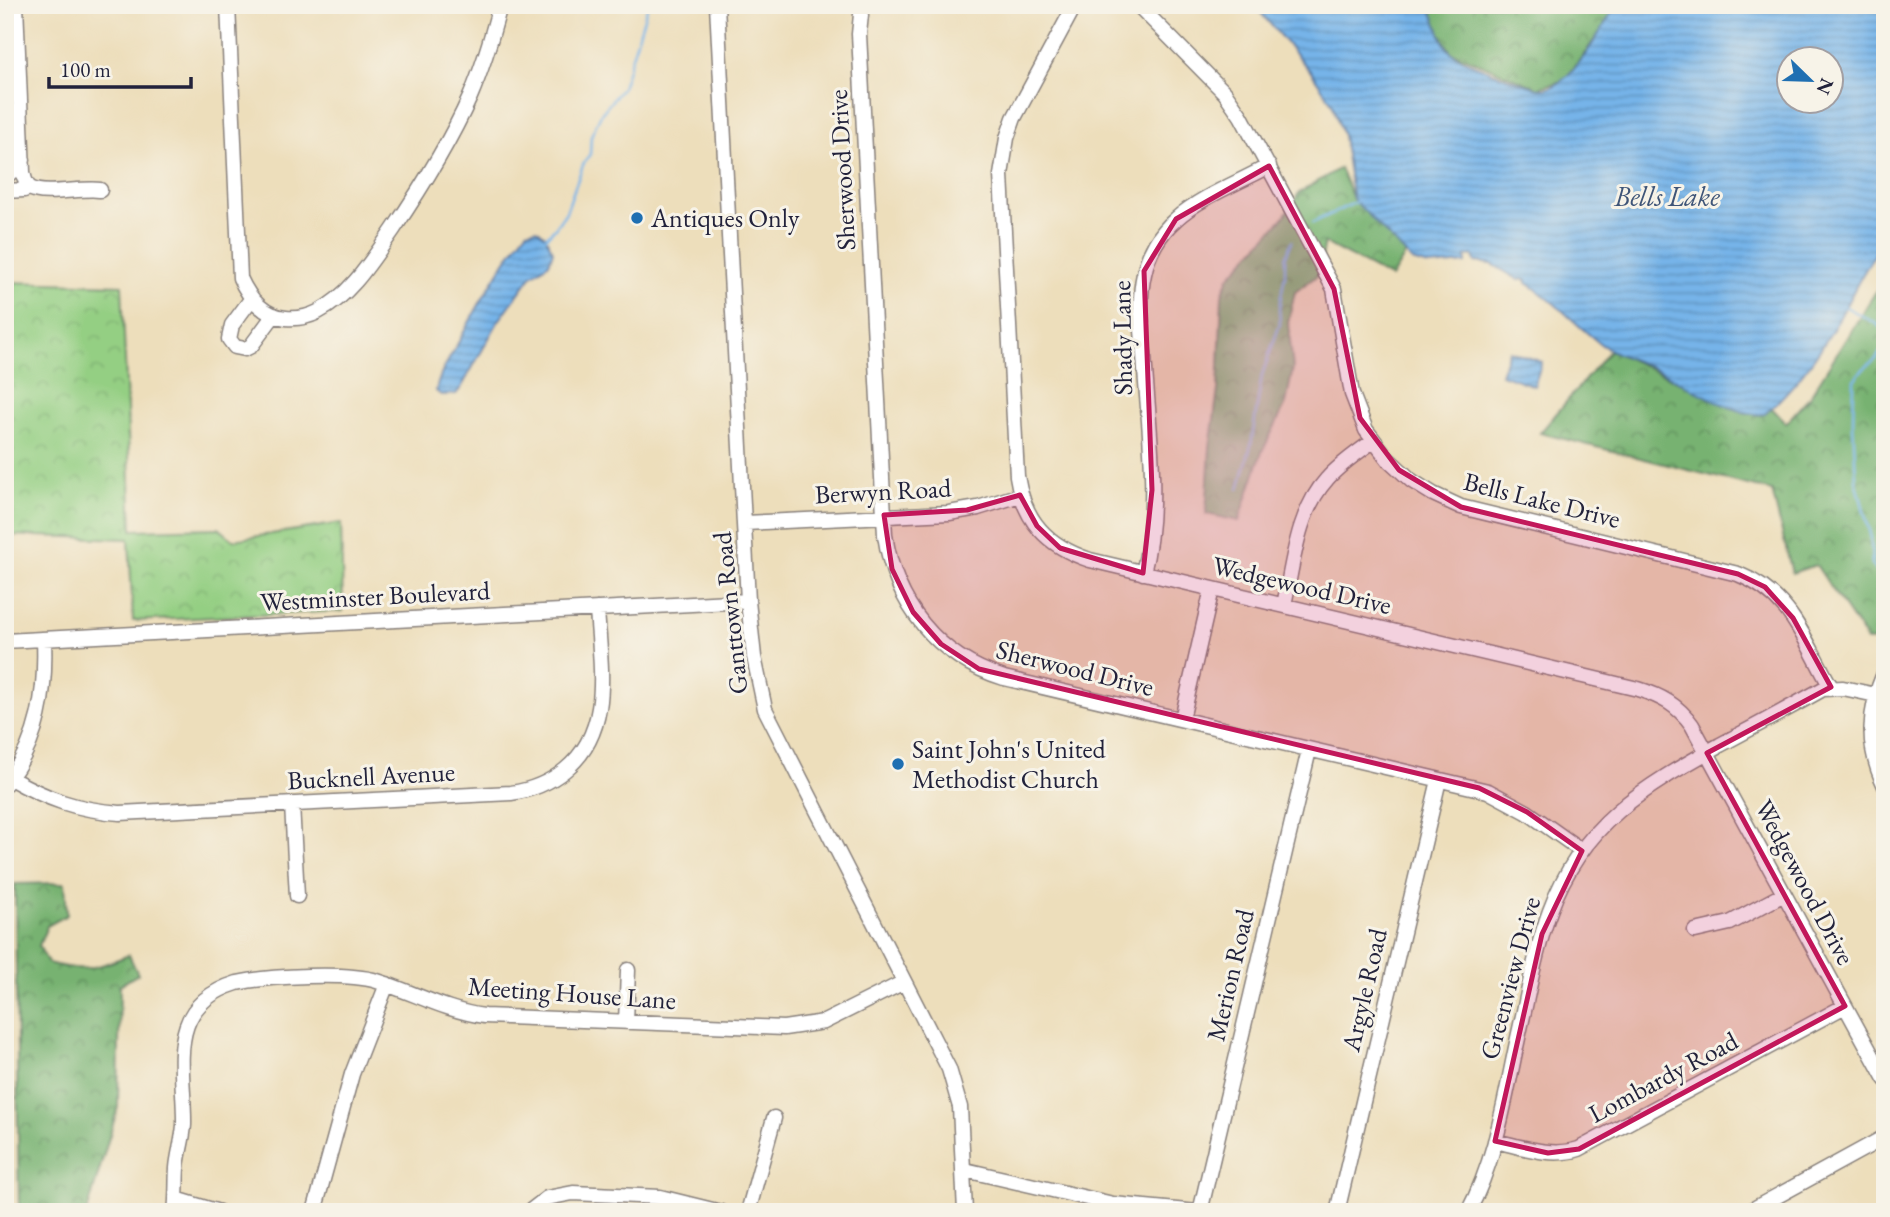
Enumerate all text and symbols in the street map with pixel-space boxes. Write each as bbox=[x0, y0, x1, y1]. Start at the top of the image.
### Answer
scale bar bbox=[49, 46, 191, 90]
north arrow bbox=[1774, 46, 1844, 116]
text: 100 m bbox=[60, 56, 111, 83]
text: N bbox=[1810, 74, 1840, 99]
street label: Sherwood Drive bbox=[821, 89, 863, 251]
water label: Bells Lake bbox=[1613, 178, 1720, 214]
place label: Antiques Only bbox=[650, 201, 800, 235]
marker: Antiques Only bbox=[629, 210, 645, 226]
street label: Shady Lane bbox=[1104, 280, 1140, 396]
street label: Bells Lake Drive bbox=[1460, 464, 1624, 536]
street label: Berwyn Road bbox=[814, 470, 953, 512]
street label: Ganttown Road bbox=[704, 529, 755, 696]
street label: Wedgewood Drive bbox=[1209, 548, 1395, 622]
street label: Westminster Boulevard bbox=[259, 573, 492, 619]
street label: Sherwood Drive bbox=[993, 632, 1157, 704]
place label: Saint John's United Methodist Church bbox=[912, 732, 1106, 796]
street label: Bucknell Avenue bbox=[286, 755, 456, 797]
marker: Saint John's United Methodist Church bbox=[890, 756, 906, 772]
street label: Wedgewood Drive bbox=[1747, 793, 1863, 971]
street label: Greenview Drive bbox=[1472, 893, 1548, 1063]
street label: Merion Road bbox=[1198, 905, 1262, 1044]
street label: Argyle Road bbox=[1333, 924, 1395, 1056]
street label: Meeting House Lane bbox=[467, 969, 677, 1017]
street label: Lombardy Road bbox=[1582, 1023, 1744, 1131]

